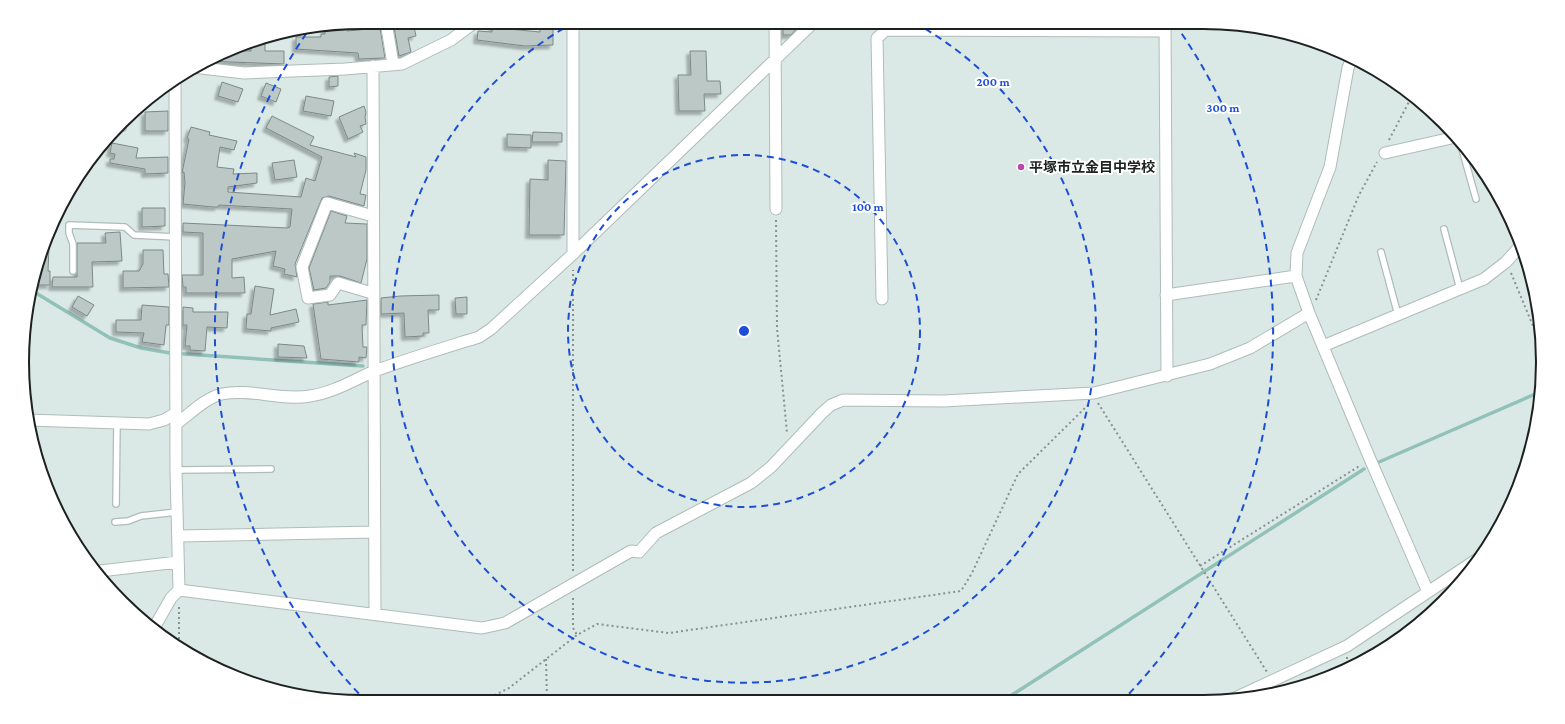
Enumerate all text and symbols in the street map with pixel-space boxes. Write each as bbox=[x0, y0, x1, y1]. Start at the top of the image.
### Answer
text: 200 m bbox=[976, 75, 1010, 89]
text: 300 m bbox=[1207, 101, 1240, 115]
place label: 平塚市立金目中学校 bbox=[1029, 159, 1155, 175]
marker: 平塚市立金目中学校 bbox=[1016, 162, 1026, 172]
text: 100 m bbox=[852, 200, 885, 214]
centre of rings bbox=[737, 324, 751, 338]

